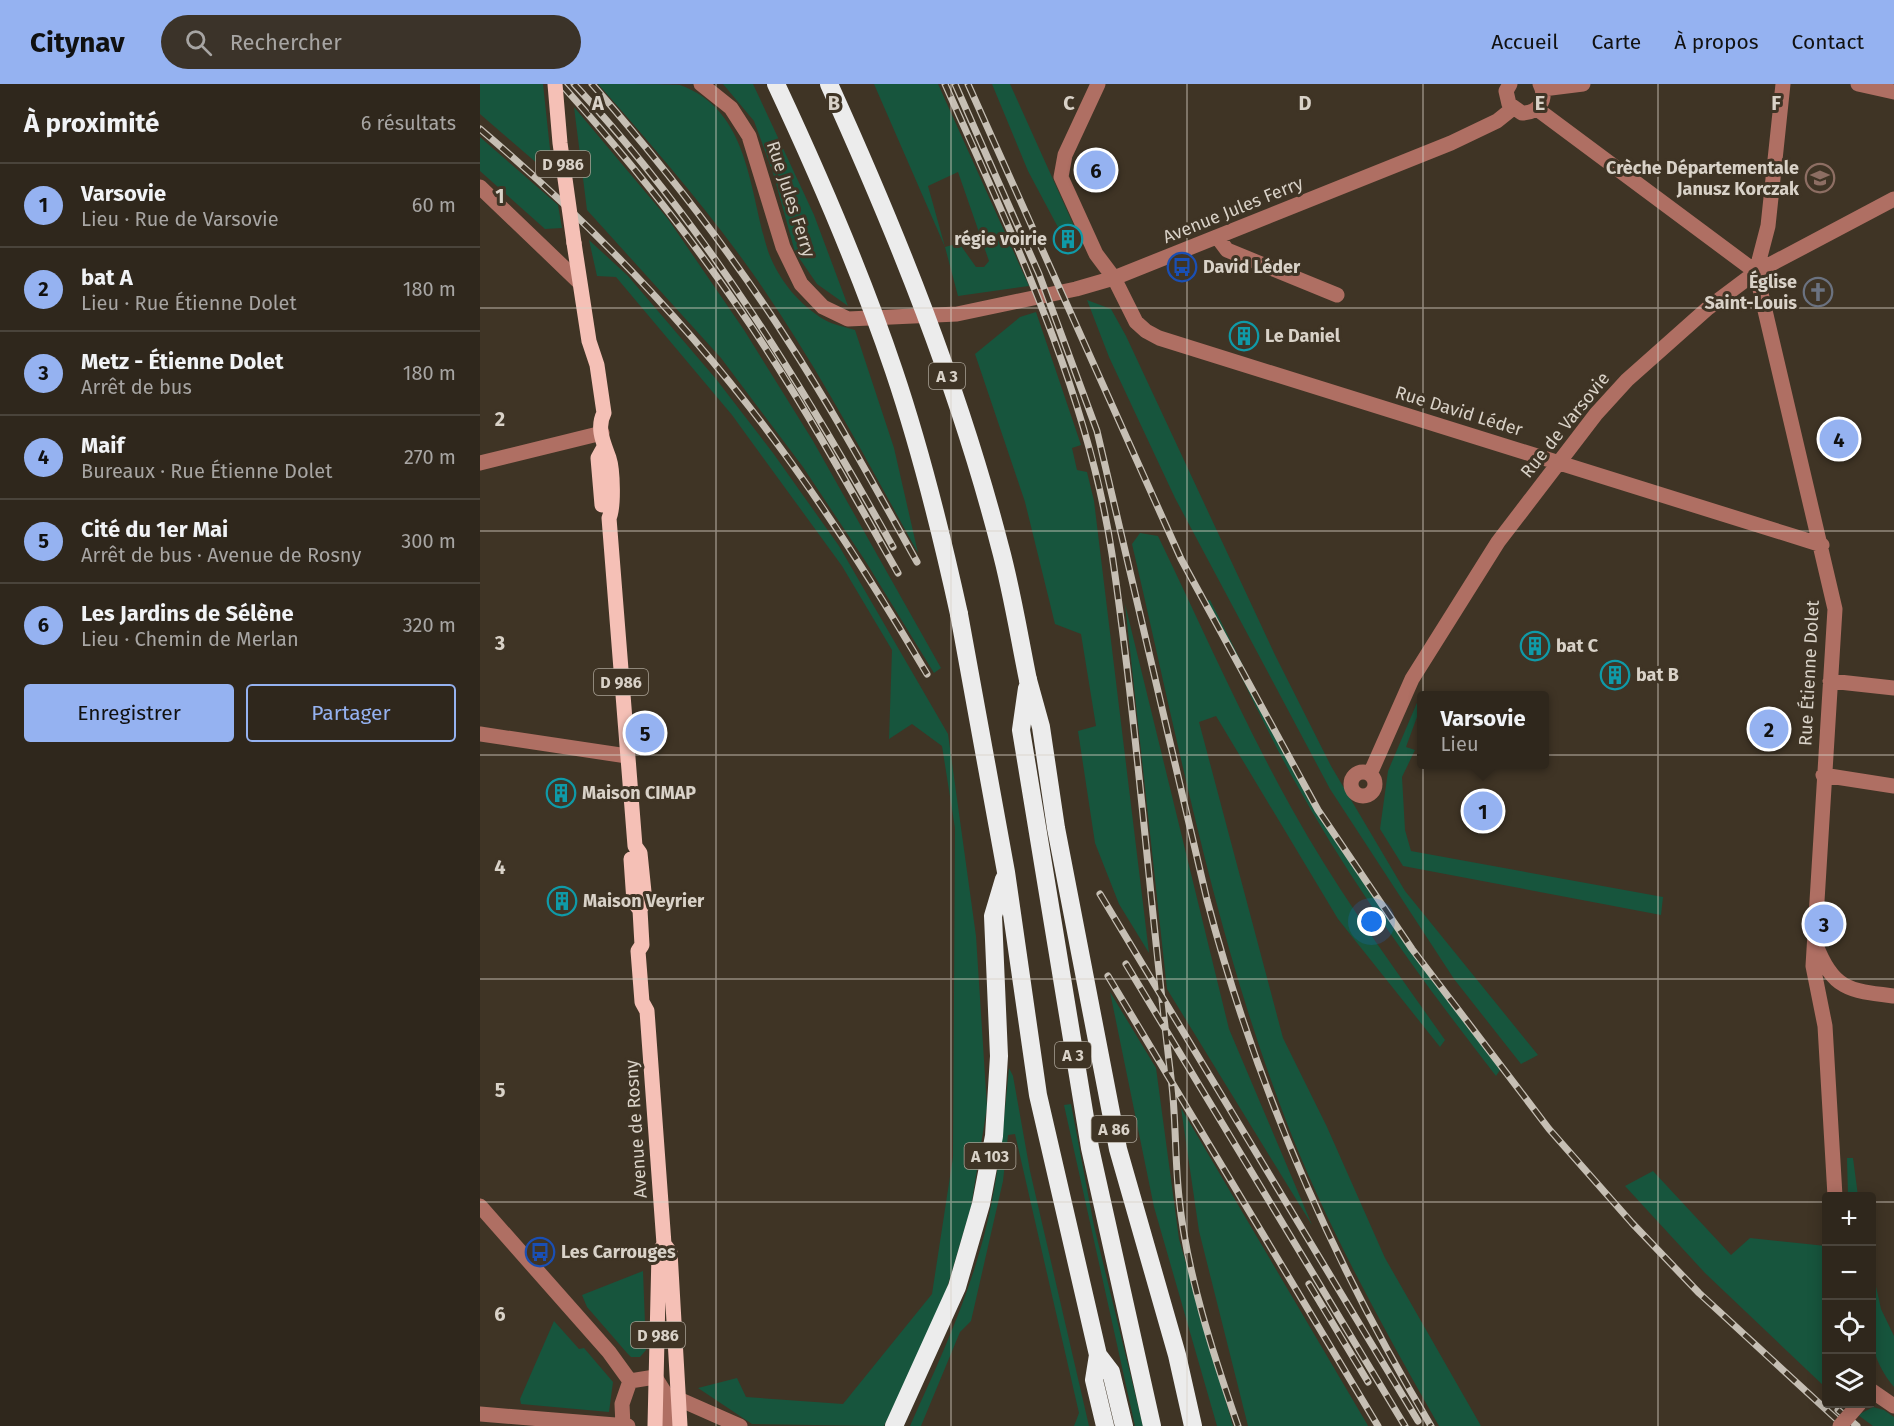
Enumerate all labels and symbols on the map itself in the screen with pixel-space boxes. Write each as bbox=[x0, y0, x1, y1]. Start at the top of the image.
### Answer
text: A bbox=[591, 91, 605, 115]
text: B bbox=[828, 91, 840, 115]
text: C bbox=[1063, 91, 1075, 115]
text: D bbox=[1298, 91, 1312, 115]
text: E bbox=[1535, 91, 1545, 115]
text: F bbox=[1771, 91, 1781, 115]
street label: Rue Jules Ferry bbox=[762, 138, 820, 260]
pin: 6 bbox=[1076, 148, 1116, 193]
road number: D 986 bbox=[536, 151, 590, 177]
place label: Crèche Départementale Janusz Korczak bbox=[1606, 157, 1800, 200]
school or university icon: Crèche Départementale Janusz Korczak bbox=[1804, 162, 1836, 194]
street label: Avenue Jules Ferry bbox=[1160, 172, 1307, 248]
text: 1 bbox=[495, 184, 505, 208]
building icon: régie voirie bbox=[1052, 223, 1084, 255]
place label: régie voirie bbox=[954, 228, 1047, 250]
bus stop icon: David Léder bbox=[1166, 251, 1198, 283]
place label: David Léder bbox=[1203, 256, 1301, 278]
place label: Église Saint-Louis bbox=[1704, 270, 1797, 314]
church icon: Église Saint-Louis bbox=[1802, 276, 1834, 308]
building icon: Le Daniel bbox=[1228, 320, 1260, 352]
place label: Le Daniel bbox=[1265, 325, 1341, 347]
road number: A 3 bbox=[929, 363, 965, 389]
street label: Rue de Varsovie bbox=[1516, 368, 1614, 482]
street label: Rue David Léder bbox=[1393, 381, 1525, 441]
text: 2 bbox=[495, 407, 505, 431]
pin: 4 bbox=[1820, 416, 1858, 462]
street label: Rue Étienne Dolet bbox=[1793, 599, 1824, 746]
building icon: bat C bbox=[1519, 630, 1551, 662]
text: 3 bbox=[494, 631, 505, 655]
place label: bat C bbox=[1556, 635, 1599, 657]
building icon: bat B bbox=[1599, 659, 1631, 691]
place label: bat B bbox=[1636, 664, 1679, 686]
road number: D 986 bbox=[594, 669, 648, 695]
pin: 2 bbox=[1750, 706, 1788, 752]
pin: 5 bbox=[626, 710, 664, 756]
building icon: Maison CIMAP bbox=[545, 777, 577, 809]
place label: Maison CIMAP bbox=[582, 782, 696, 804]
pin: 1 bbox=[1464, 788, 1502, 834]
text: 4 bbox=[494, 855, 506, 879]
building icon: Maison Veyrier bbox=[546, 885, 578, 917]
place label: Maison Veyrier bbox=[583, 890, 705, 912]
pin: 3 bbox=[1804, 902, 1844, 946]
your location bbox=[1357, 907, 1386, 936]
road number: A 3 bbox=[1055, 1042, 1091, 1068]
street label: Avenue de Rosny bbox=[620, 1059, 652, 1199]
text: 5 bbox=[495, 1078, 506, 1102]
road number: A 86 bbox=[1092, 1116, 1136, 1142]
road number: A 103 bbox=[964, 1143, 1016, 1169]
bus stop icon: Les Carrouges bbox=[524, 1236, 556, 1268]
place label: Les Carrouges bbox=[561, 1241, 676, 1263]
text: 6 bbox=[494, 1302, 506, 1326]
road number: D 986 bbox=[631, 1322, 685, 1348]

